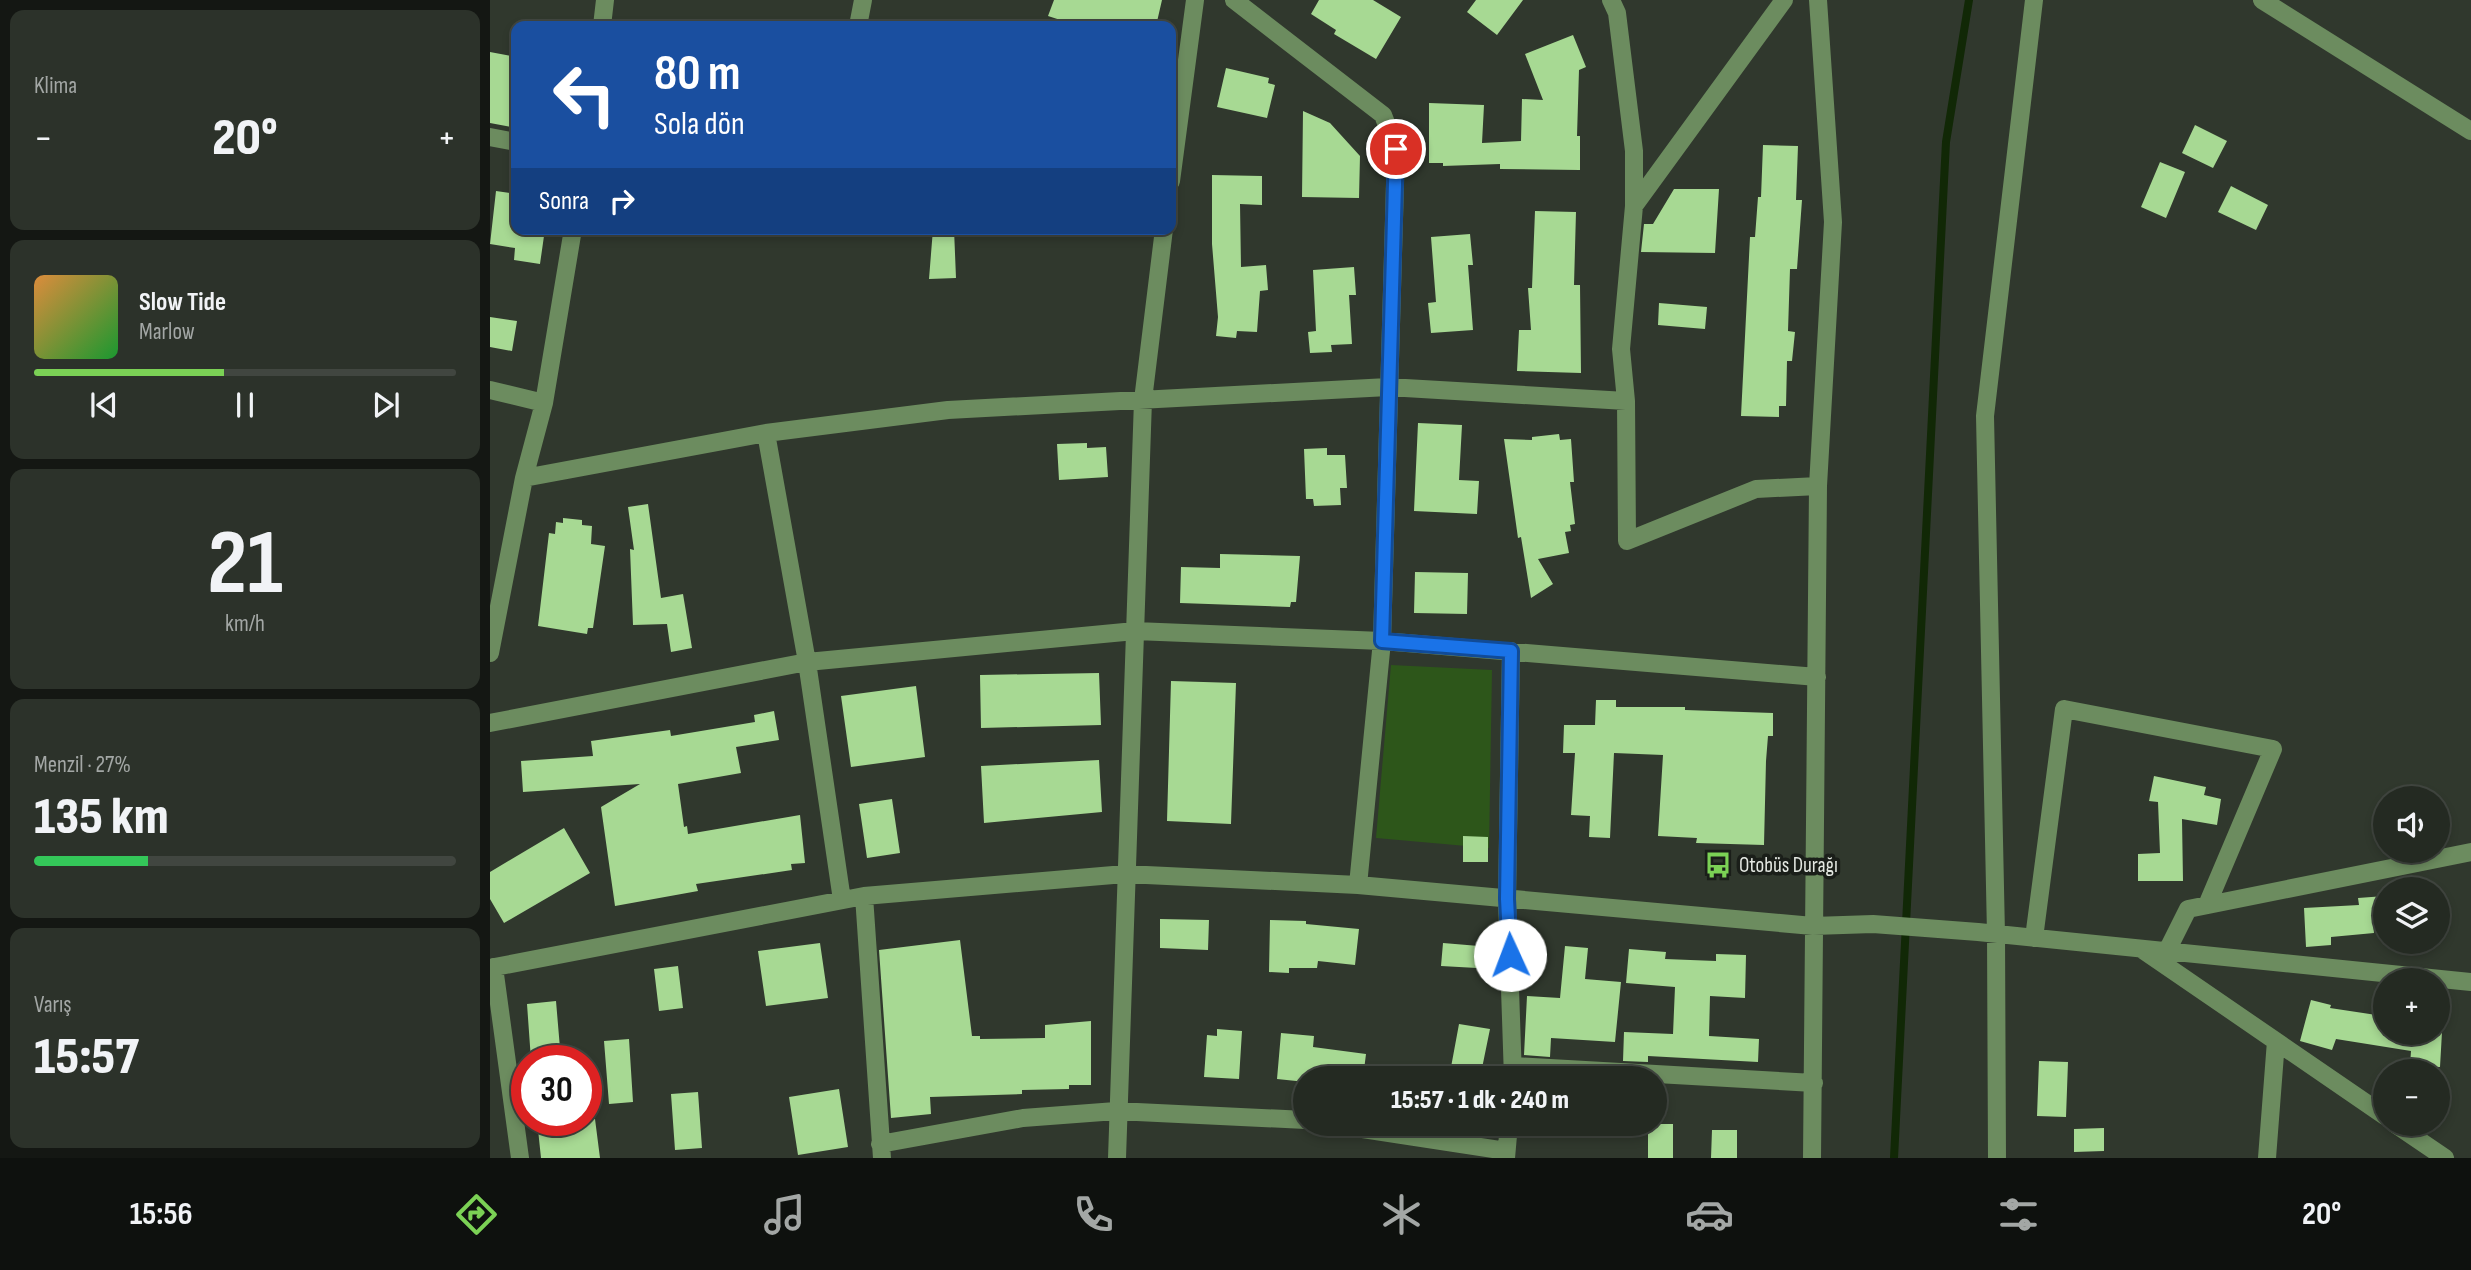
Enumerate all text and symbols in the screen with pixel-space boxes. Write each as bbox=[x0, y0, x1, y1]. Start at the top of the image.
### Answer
text: 80 m bbox=[654, 45, 741, 104]
icon: left bbox=[539, 49, 630, 140]
text: Klima bbox=[34, 72, 77, 100]
text: Sola dön bbox=[654, 105, 745, 144]
text: 20° bbox=[212, 107, 278, 170]
text: − bbox=[34, 116, 53, 161]
text: + bbox=[437, 116, 456, 161]
pin bbox=[1366, 119, 1426, 179]
icon: arrive bbox=[1377, 130, 1415, 168]
icon: right bbox=[603, 182, 641, 220]
text: Sonra bbox=[539, 186, 589, 217]
text: Slow Tide bbox=[139, 287, 226, 318]
text: Marlow bbox=[139, 318, 195, 346]
icon: previous bbox=[85, 386, 123, 424]
icon: pause bbox=[226, 386, 264, 424]
icon: next bbox=[367, 386, 405, 424]
text: 21 bbox=[207, 510, 283, 619]
text: km/h bbox=[225, 610, 265, 638]
text: Menzil · 27% bbox=[34, 751, 131, 779]
text: 135 km bbox=[34, 786, 169, 849]
map controls bbox=[2373, 786, 2450, 1136]
button: sound bbox=[2373, 786, 2450, 863]
bus stop icon: Otobüs Durağı bbox=[1703, 850, 1733, 880]
place label: Otobüs Durağı bbox=[1739, 853, 1838, 878]
button: layers bbox=[2373, 877, 2450, 954]
position arrow bbox=[1473, 918, 1547, 992]
button: + bbox=[2373, 968, 2450, 1045]
text: Varış bbox=[34, 991, 72, 1019]
text: 15:57 bbox=[34, 1026, 139, 1089]
speed limit sign: 30 bbox=[511, 1045, 602, 1136]
button: − bbox=[2373, 1059, 2450, 1136]
text: 15:57 · 1 dk · 240 m bbox=[1391, 1085, 1569, 1116]
icon: directions bbox=[452, 1190, 501, 1239]
icon: music bbox=[760, 1190, 809, 1239]
icon: phone bbox=[1069, 1190, 1118, 1239]
icon: climate bbox=[1377, 1190, 1426, 1239]
icon: car bbox=[1685, 1190, 1734, 1239]
icon: filters bbox=[1994, 1190, 2043, 1239]
text: 15:56 bbox=[130, 1195, 193, 1234]
text: 20° bbox=[2302, 1195, 2341, 1234]

